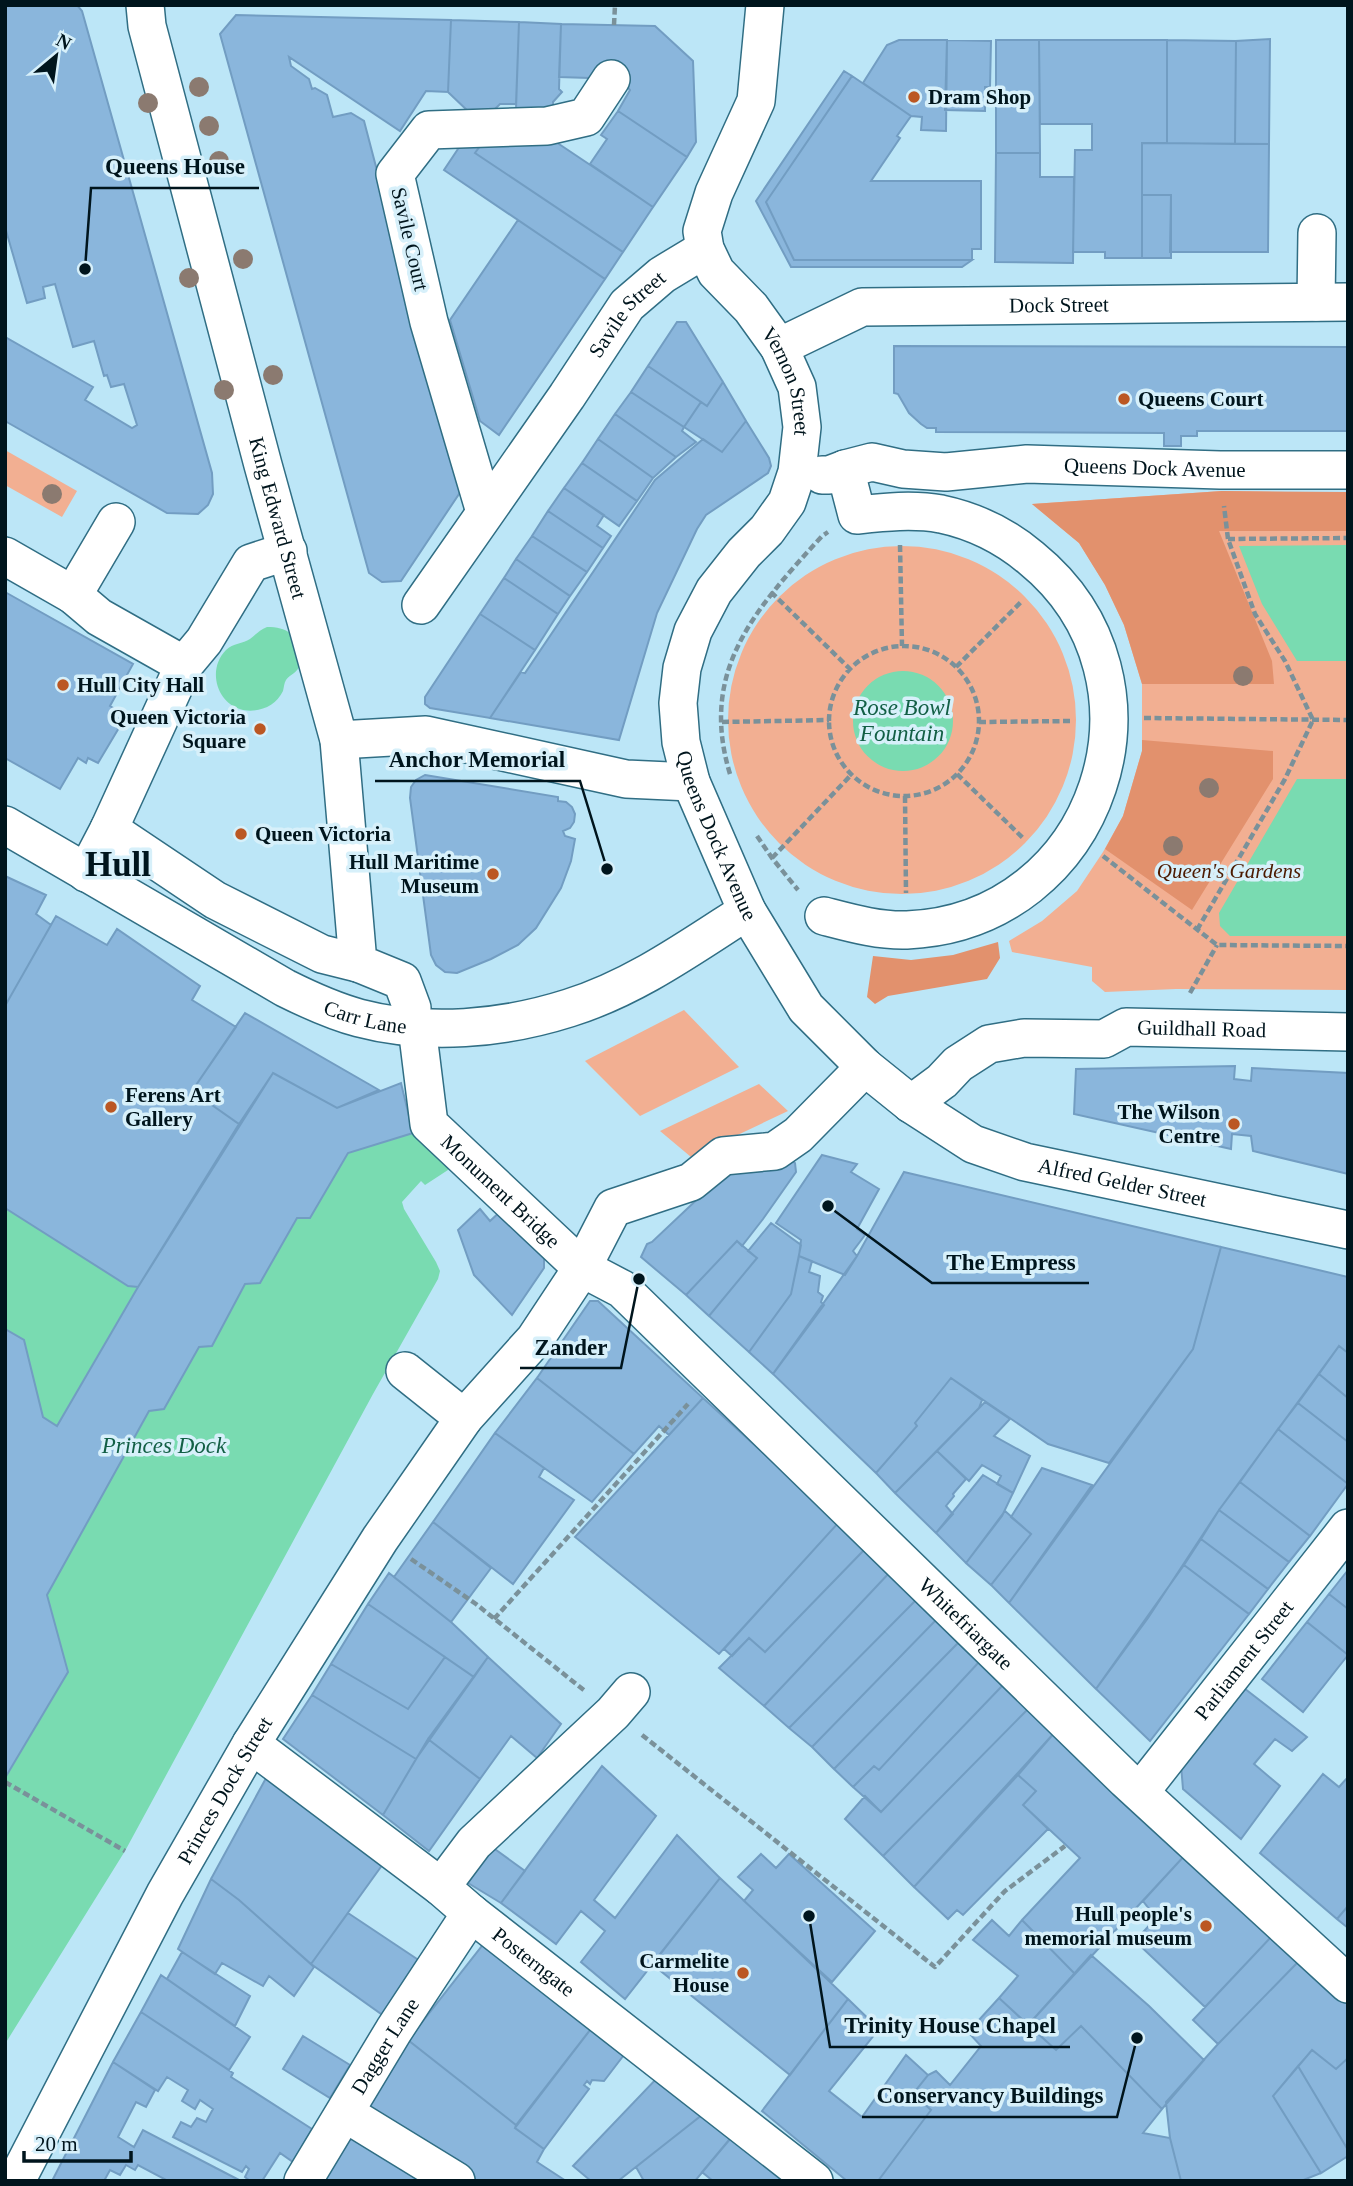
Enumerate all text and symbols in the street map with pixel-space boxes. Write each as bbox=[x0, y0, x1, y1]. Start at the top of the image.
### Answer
north arrow bbox=[21, 21, 91, 91]
text: N bbox=[53, 29, 75, 54]
place label: Dram Shop bbox=[928, 85, 1031, 109]
marker: Dram Shop bbox=[906, 89, 922, 105]
callout: Queens House bbox=[91, 144, 259, 188]
text: Queens House bbox=[105, 154, 245, 179]
street label: Savile Court bbox=[386, 185, 434, 293]
street label: Savile Street bbox=[584, 266, 670, 362]
street label: Dock Street bbox=[1009, 292, 1109, 317]
street label: Vernon Street bbox=[757, 322, 814, 437]
place label: Queens Court bbox=[1138, 387, 1263, 411]
marker: Queens Court bbox=[1116, 391, 1132, 407]
street label: King Edward Street bbox=[244, 434, 311, 602]
street label: Queens Dock Avenue bbox=[1064, 453, 1245, 482]
place label: Hull City Hall bbox=[77, 673, 204, 697]
marker: Hull City Hall bbox=[55, 677, 71, 693]
water label: Rose Bowl Fountain bbox=[852, 695, 951, 746]
place label: Queen Victoria Square bbox=[110, 705, 246, 753]
marker: Queen Victoria Square bbox=[252, 721, 268, 737]
callout: Anchor Memorial bbox=[375, 737, 580, 781]
text: Anchor Memorial bbox=[389, 747, 565, 772]
street label: Queens Dock Avenue bbox=[672, 748, 762, 925]
place label: Queen Victoria bbox=[255, 822, 391, 846]
marker: Queen Victoria bbox=[233, 826, 249, 842]
district label: Hull bbox=[85, 845, 151, 884]
place label: Hull Maritime Museum bbox=[349, 850, 480, 898]
park label: Queen's Gardens bbox=[1157, 859, 1301, 883]
marker: Hull Maritime Museum bbox=[485, 866, 501, 882]
street label: Carr Lane bbox=[320, 995, 408, 1038]
street label: Guildhall Road bbox=[1137, 1015, 1267, 1042]
place label: Ferens Art Gallery bbox=[125, 1083, 221, 1131]
marker: Ferens Art Gallery bbox=[103, 1099, 119, 1115]
place label: The Wilson Centre bbox=[1117, 1100, 1220, 1148]
marker: The Wilson Centre bbox=[1226, 1116, 1242, 1132]
street label: Monument Bridge bbox=[436, 1130, 565, 1253]
street label: Alfred Gelder Street bbox=[1036, 1153, 1209, 1212]
callout: The Empress bbox=[932, 1239, 1089, 1283]
text: The Empress bbox=[946, 1250, 1076, 1275]
callout: Zander bbox=[520, 1324, 621, 1368]
text: Zander bbox=[535, 1335, 607, 1360]
water label: Princes Dock bbox=[101, 1433, 227, 1458]
street label: Whitefriargate bbox=[914, 1573, 1018, 1675]
street label: Parliament Street bbox=[1190, 1595, 1298, 1725]
street label: Princes Dock Street bbox=[173, 1712, 277, 1869]
place label: Hull people's memorial museum bbox=[1025, 1902, 1193, 1950]
marker: Hull people's memorial museum bbox=[1198, 1918, 1214, 1934]
street label: Posterngate bbox=[488, 1922, 580, 2002]
place label: Carmelite House bbox=[639, 1949, 729, 1997]
marker: Carmelite House bbox=[735, 1965, 751, 1981]
street label: Dagger Lane bbox=[346, 1993, 424, 2099]
callout: Trinity House Chapel bbox=[830, 2003, 1070, 2047]
text: Trinity House Chapel bbox=[844, 2013, 1056, 2038]
callout: Conservancy Buildings bbox=[862, 2073, 1117, 2117]
text: Conservancy Buildings bbox=[877, 2083, 1103, 2108]
scale bar bbox=[24, 2120, 131, 2164]
text: 20 m bbox=[35, 2132, 78, 2156]

